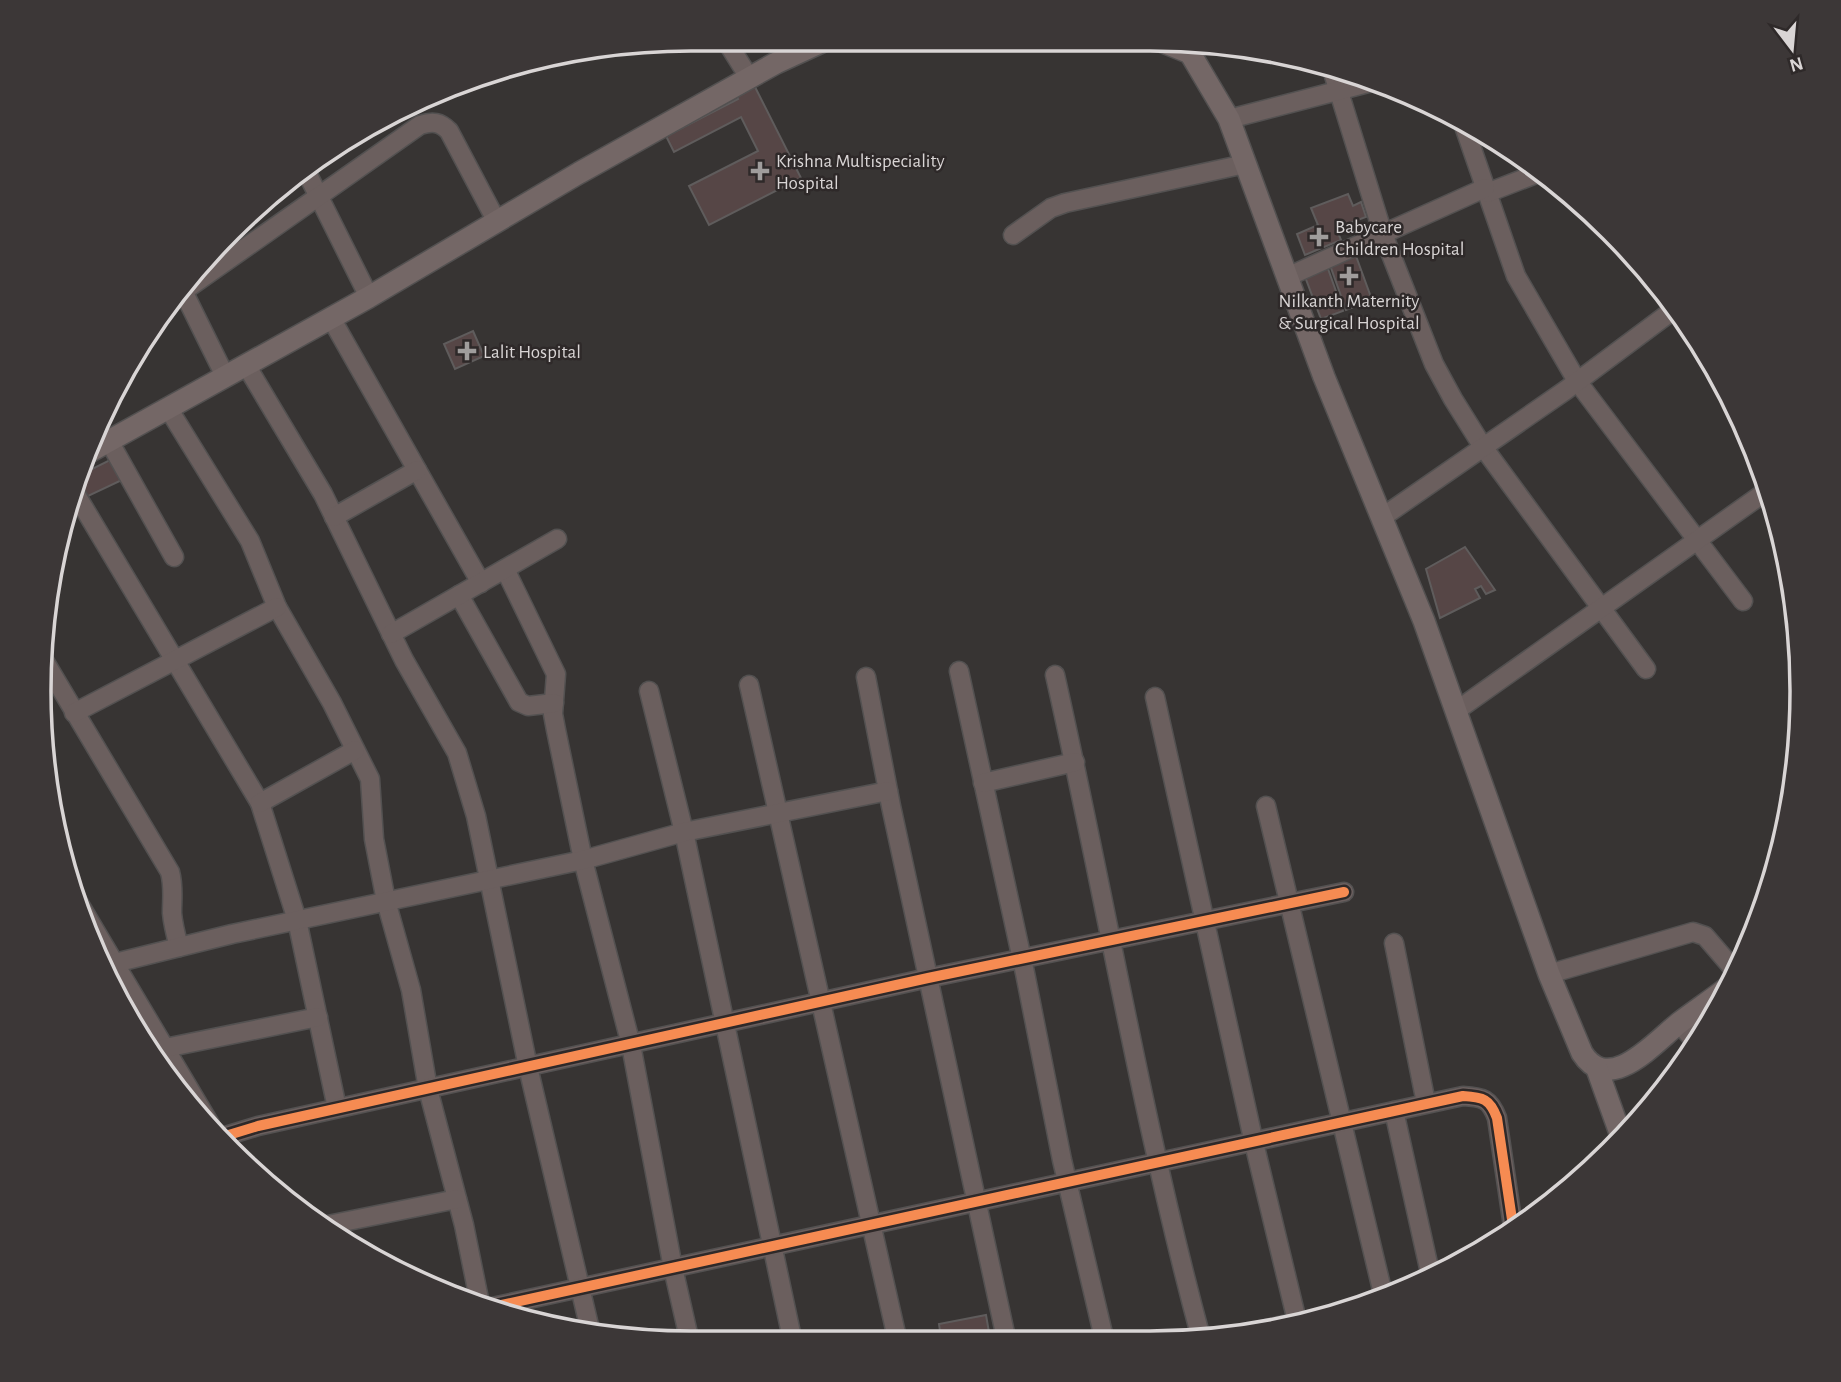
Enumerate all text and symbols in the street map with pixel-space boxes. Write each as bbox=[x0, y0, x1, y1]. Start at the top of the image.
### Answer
north arrow bbox=[1757, 14, 1827, 84]
text: N bbox=[1787, 53, 1805, 75]
place label: Krishna Multispeciality Hospital bbox=[776, 152, 945, 193]
marker: Krishna Multispeciality Hospital bbox=[750, 161, 770, 181]
place label: Babycare Children Hospital bbox=[1335, 218, 1465, 259]
marker: Babycare Children Hospital bbox=[1309, 227, 1329, 247]
marker: Nilkanth Maternity & Surgical Hospital bbox=[1339, 266, 1359, 286]
place label: Nilkanth Maternity & Surgical Hospital bbox=[1278, 292, 1420, 333]
marker: Lalit Hospital bbox=[457, 341, 477, 361]
place label: Lalit Hospital bbox=[483, 343, 581, 362]

